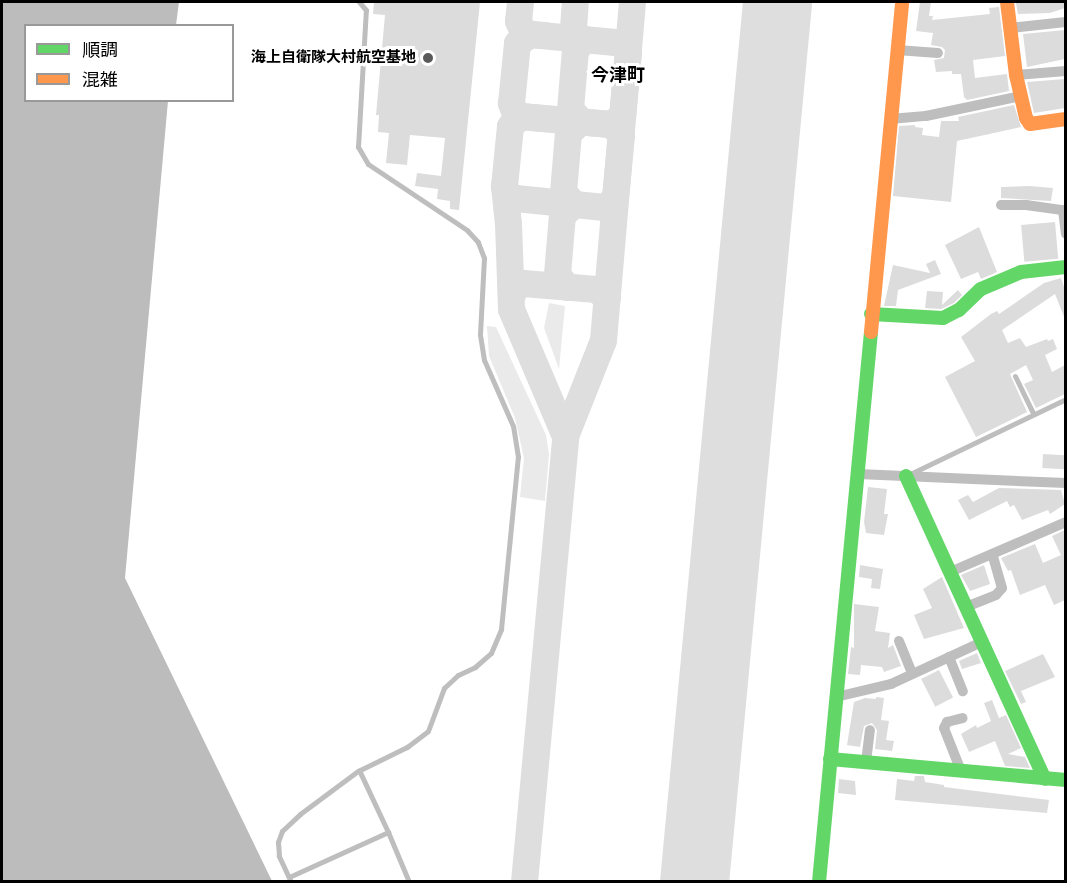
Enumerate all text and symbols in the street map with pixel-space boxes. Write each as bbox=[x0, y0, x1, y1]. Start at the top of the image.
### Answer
legend bbox=[24, 24, 234, 102]
text: 順調 bbox=[82, 38, 118, 63]
place label: 海上自衛隊大村航空基地 bbox=[251, 49, 416, 67]
marker: 海上自衛隊大村航空基地 bbox=[421, 51, 435, 65]
district label: 今津町 bbox=[591, 65, 645, 87]
text: 混雑 bbox=[82, 68, 118, 93]

